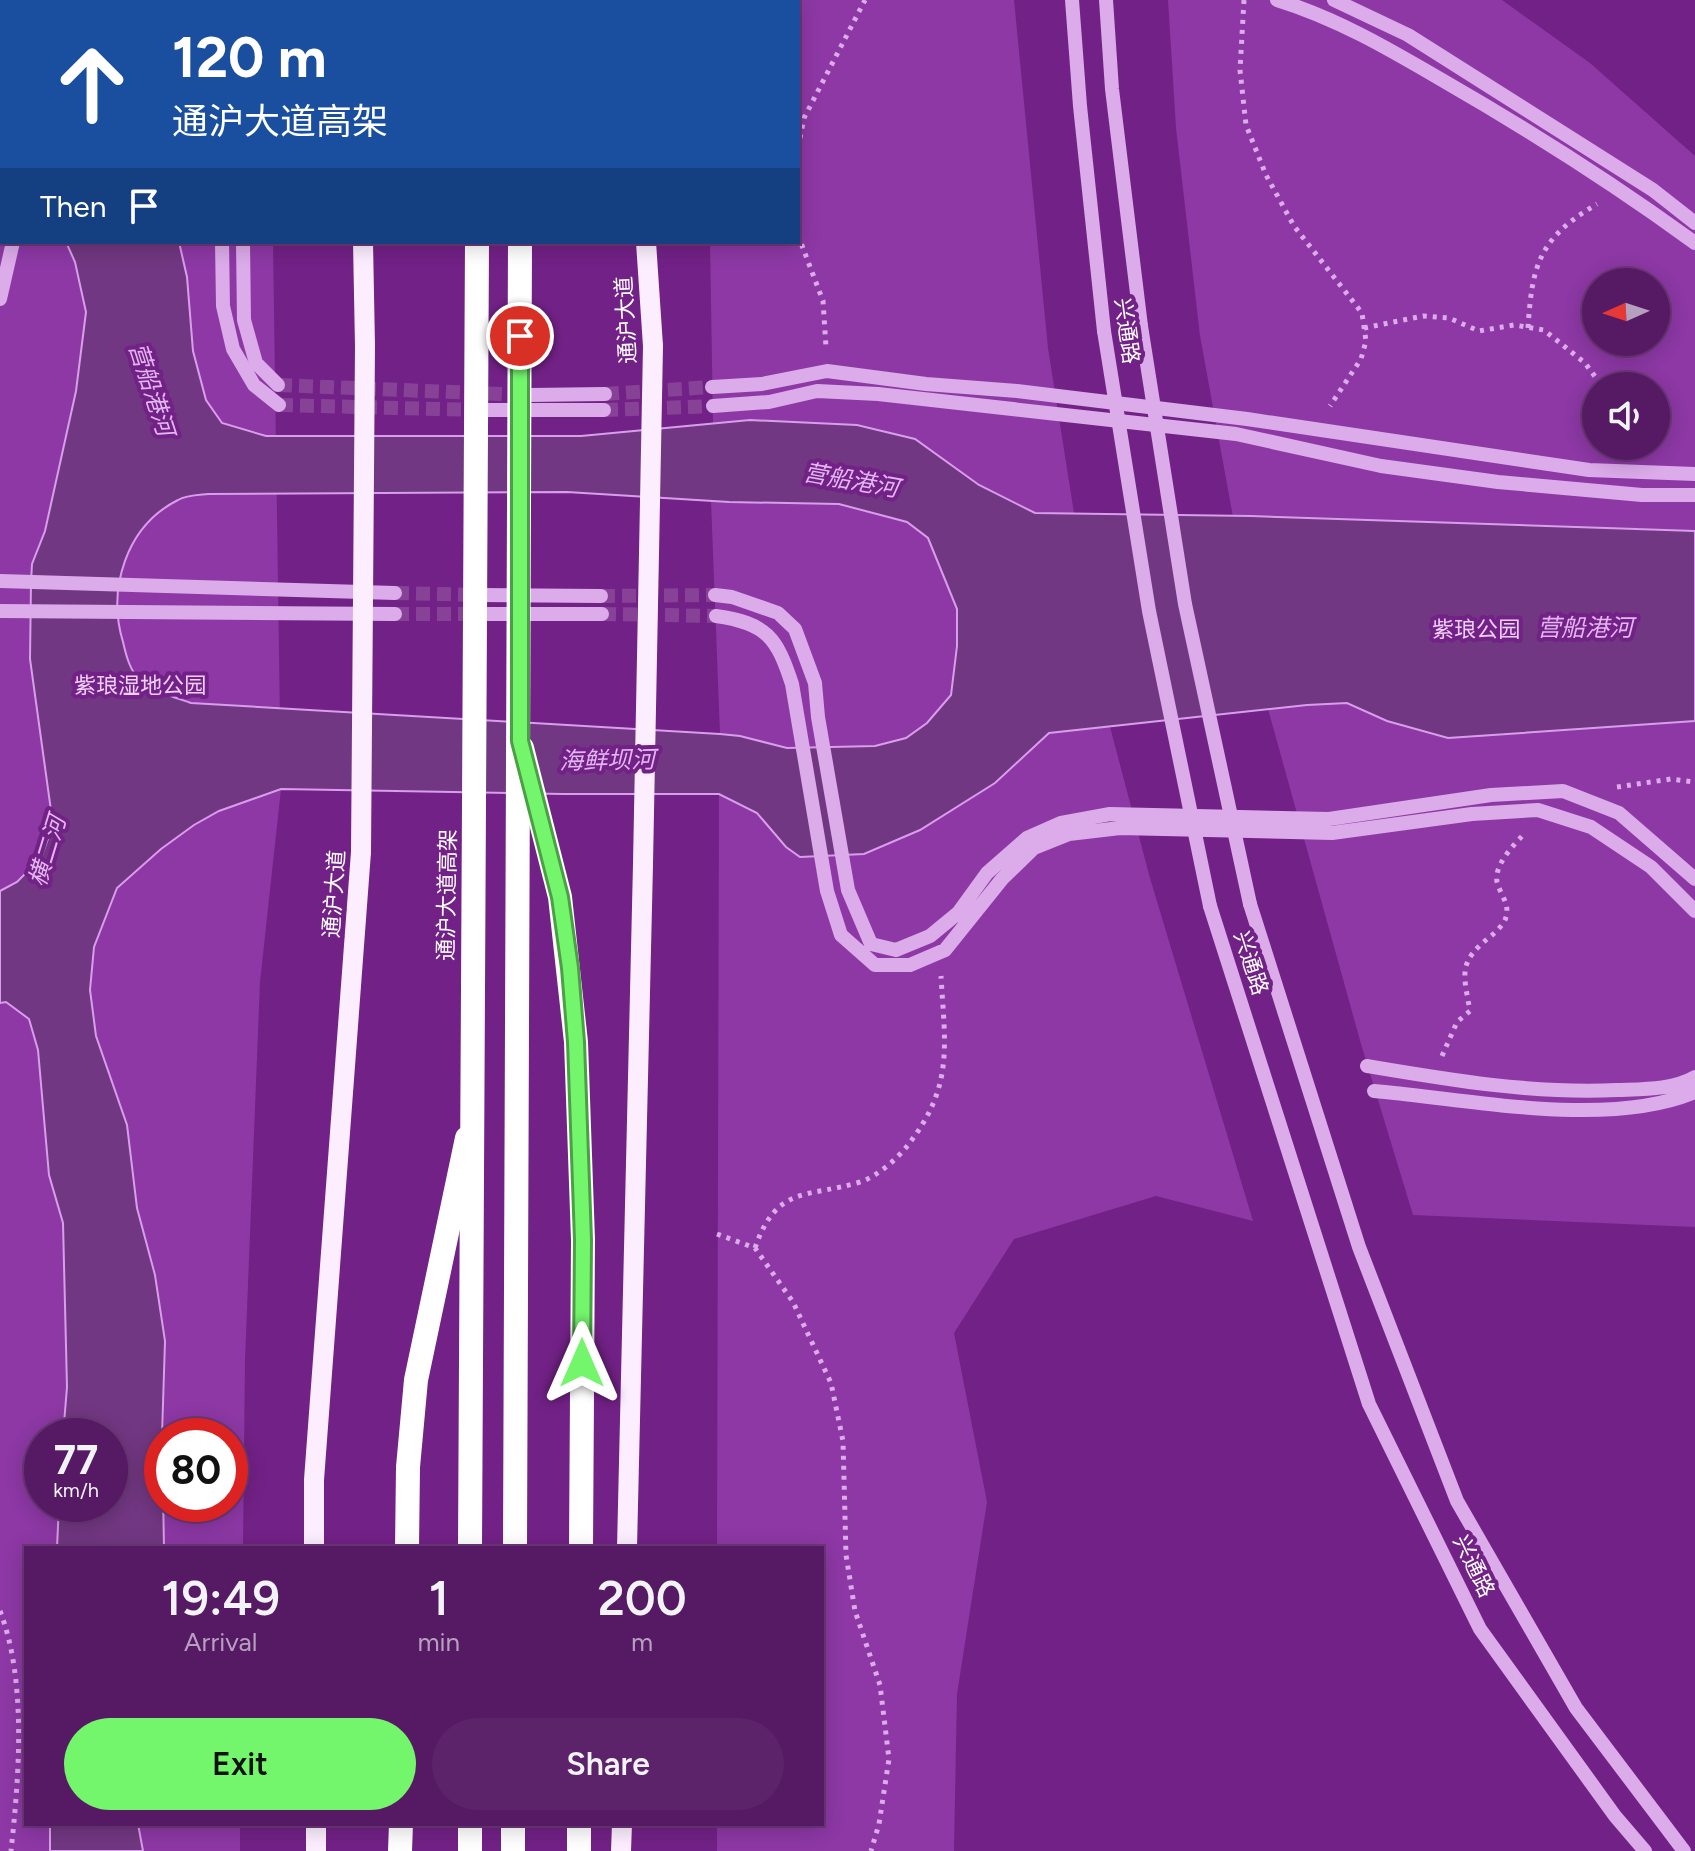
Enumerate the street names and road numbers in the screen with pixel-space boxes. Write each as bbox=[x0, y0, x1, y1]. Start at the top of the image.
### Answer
street label: 通沪大道 bbox=[610, 275, 642, 365]
street label: 兴通路 bbox=[1109, 296, 1145, 366]
street label: 通沪大道高架 bbox=[432, 829, 462, 961]
street label: 通沪大道 bbox=[317, 849, 351, 939]
street label: 兴通路 bbox=[1228, 927, 1274, 999]
street label: 兴通路 bbox=[1447, 1530, 1501, 1602]

